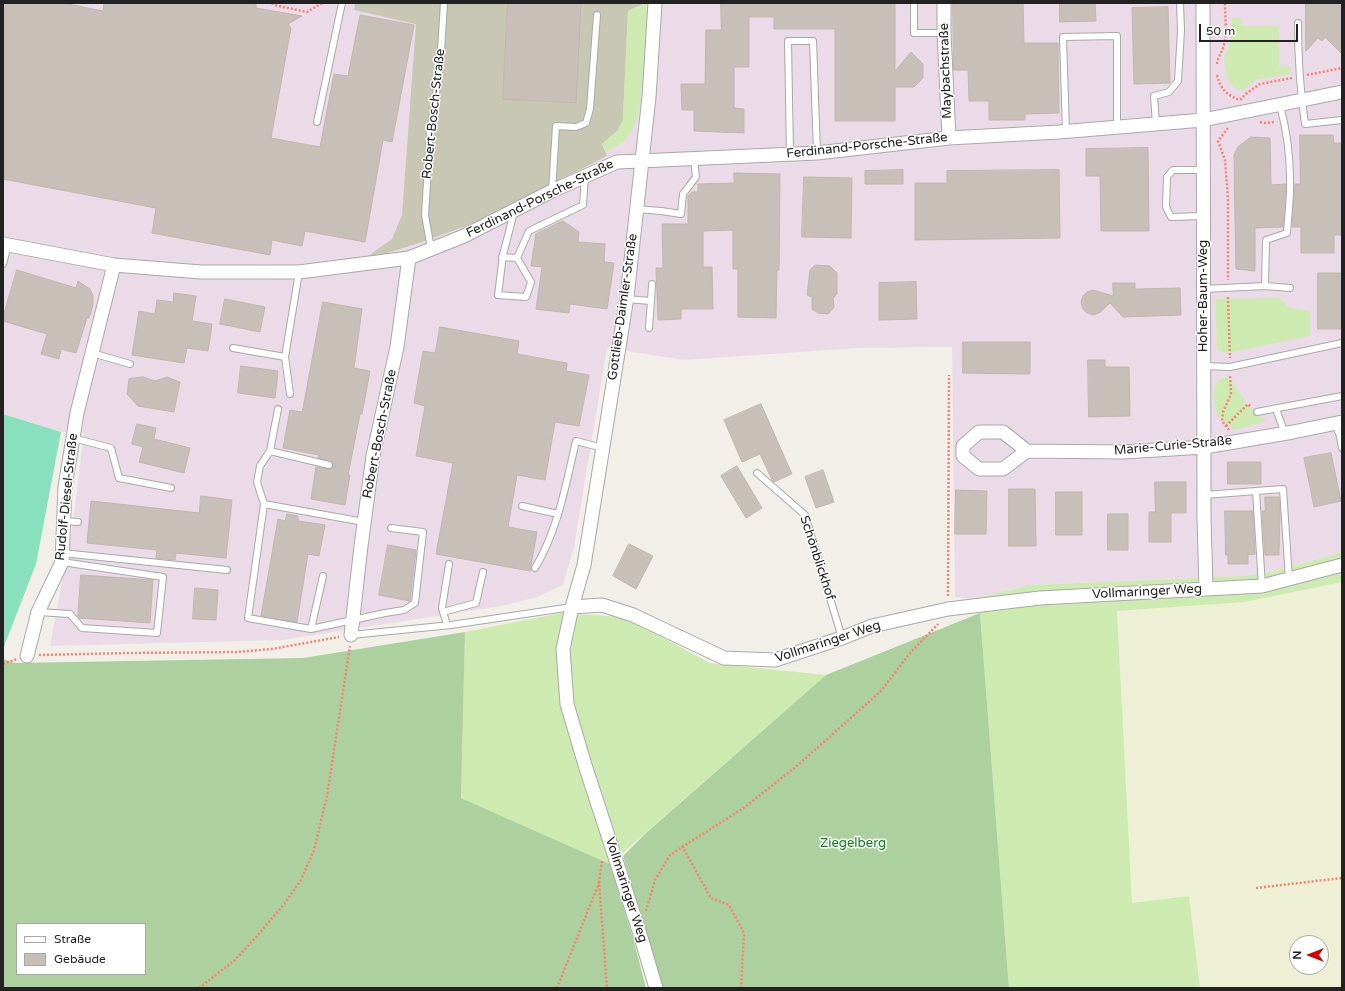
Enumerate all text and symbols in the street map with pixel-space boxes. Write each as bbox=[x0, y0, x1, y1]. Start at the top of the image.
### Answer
scale bar bbox=[1201, 16, 1300, 42]
street label: Maybachstraße bbox=[937, 23, 955, 119]
text: 50 m bbox=[1206, 24, 1235, 38]
street label: Robert-Bosch-Straße bbox=[419, 48, 449, 180]
street label: Ferdinand-Porsche-Straße bbox=[786, 130, 948, 162]
street label: Ferdinand-Porsche-Straße bbox=[464, 156, 616, 242]
street label: Gottlieb-Daimler-Straße bbox=[605, 233, 641, 381]
street label: Hoher-Baum-Weg bbox=[1196, 240, 1212, 352]
street label: Robert-Bosch-Straße bbox=[360, 368, 400, 500]
street label: Rudolf-Diesel-Straße bbox=[53, 433, 81, 561]
street label: Marie-Curie-Straße bbox=[1113, 433, 1233, 459]
street label: Schönblickhof bbox=[796, 514, 838, 602]
street label: Vollmaringer Weg bbox=[1092, 581, 1202, 603]
street label: Vollmaringer Weg bbox=[773, 618, 883, 666]
street label: Vollmaringer Weg bbox=[602, 835, 650, 945]
park label: Ziegelberg bbox=[820, 836, 886, 852]
legend bbox=[16, 923, 146, 975]
text: Straße bbox=[54, 932, 91, 946]
north arrow bbox=[1289, 935, 1329, 975]
text: N bbox=[1291, 951, 1304, 959]
text: Gebäude bbox=[54, 952, 106, 966]

